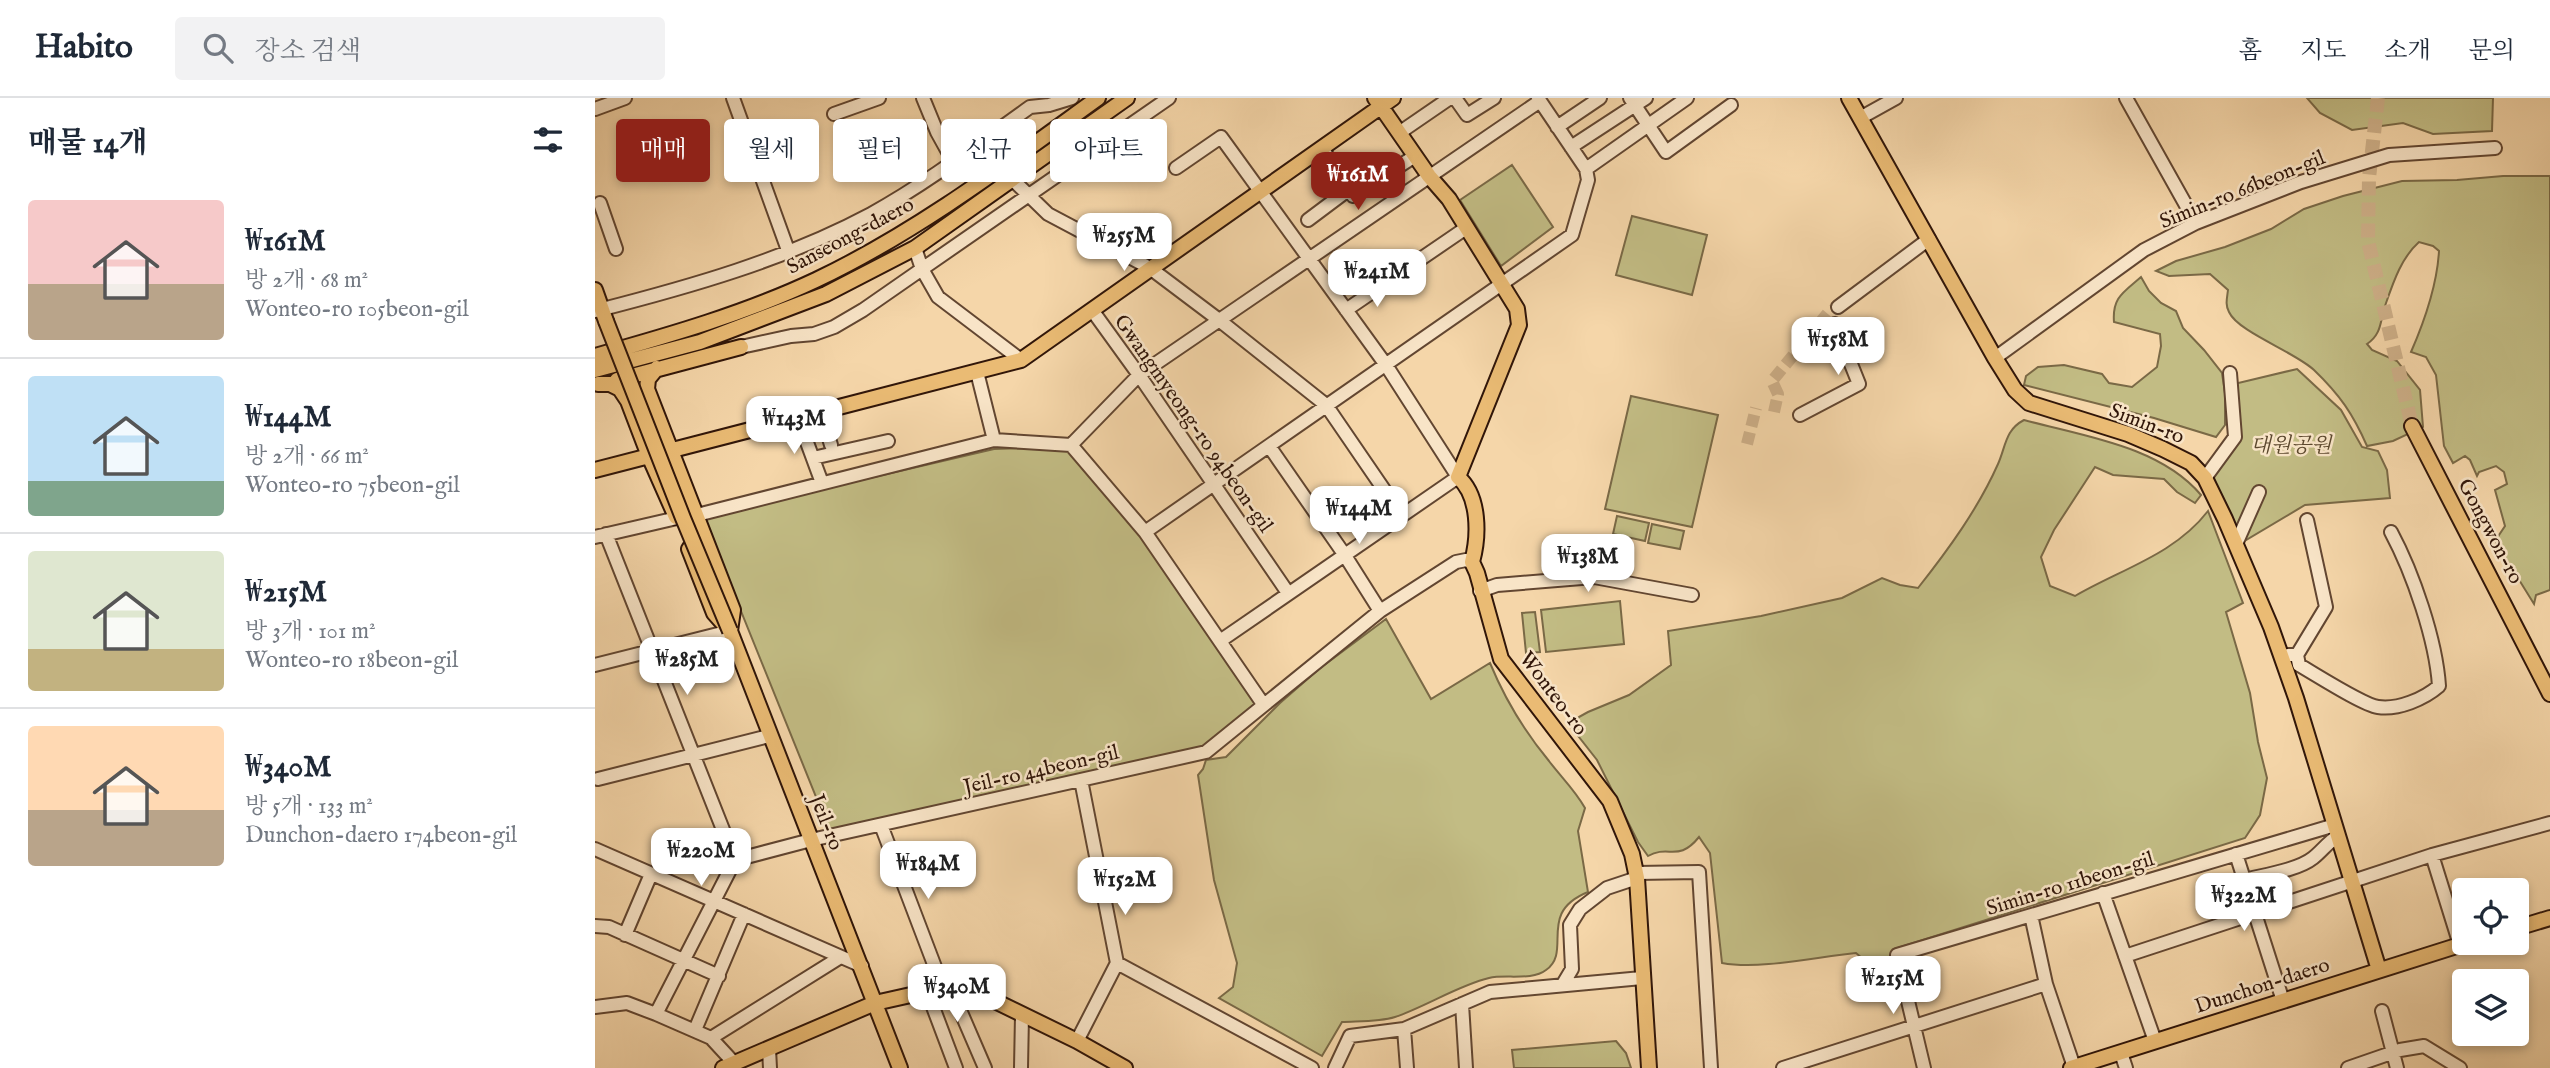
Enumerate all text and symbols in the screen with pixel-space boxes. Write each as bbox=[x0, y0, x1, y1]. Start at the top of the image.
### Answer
search box bbox=[175, 17, 665, 80]
text: Habito bbox=[35, 27, 133, 69]
icon: search bbox=[199, 29, 237, 67]
text: 장소 검색 bbox=[255, 35, 361, 68]
text: 홈 bbox=[2239, 36, 2262, 67]
text: 지도 bbox=[2300, 36, 2346, 67]
text: 소개 bbox=[2384, 36, 2431, 67]
text: 문의 bbox=[2469, 36, 2515, 67]
chip: 매매 bbox=[616, 119, 710, 182]
chip: 월세 bbox=[724, 119, 819, 182]
chip: 필터 bbox=[833, 119, 927, 182]
chip: 신규 bbox=[941, 119, 1036, 182]
chip: 아파트 bbox=[1050, 119, 1167, 182]
icon: filters bbox=[529, 121, 567, 159]
text: 매물 14개 bbox=[28, 125, 147, 163]
street label: Simin-ro 66beon-gil bbox=[2156, 145, 2330, 236]
pin: ₩161M bbox=[1309, 152, 1407, 212]
text: ₩161M bbox=[1327, 160, 1389, 189]
street label: Sanseong-daero bbox=[782, 191, 919, 281]
pin: ₩255M bbox=[1075, 214, 1173, 273]
text: ₩255M bbox=[1093, 221, 1155, 250]
text: ₩161M bbox=[245, 223, 326, 261]
icon: home bbox=[84, 228, 168, 312]
pin: ₩241M bbox=[1328, 250, 1426, 309]
text: ₩241M bbox=[1344, 257, 1410, 286]
text: 방 2개 · 68 m² bbox=[245, 266, 368, 295]
text: Wonteo-ro 105beon-gil bbox=[245, 295, 469, 324]
street label: Gwangmyeong-ro 94beon-gil bbox=[1107, 310, 1279, 538]
pin: ₩158M bbox=[1789, 317, 1887, 377]
text: ₩158M bbox=[1807, 325, 1869, 354]
pin: ₩143M bbox=[745, 396, 843, 456]
street label: Simin-ro bbox=[2105, 398, 2188, 451]
text: ₩144M bbox=[245, 399, 331, 437]
icon: home bbox=[84, 404, 168, 488]
text: ₩143M bbox=[762, 404, 826, 433]
park label: 대원공원 bbox=[2250, 433, 2333, 460]
text: 방 2개 · 66 m² bbox=[245, 442, 369, 471]
text: Wonteo-ro 75beon-gil bbox=[245, 471, 460, 500]
street label: Gongwon-ro bbox=[2451, 474, 2529, 589]
pin: ₩144M bbox=[1310, 486, 1408, 546]
text: ₩144M bbox=[1326, 494, 1392, 523]
pin: ₩138M bbox=[1539, 534, 1637, 594]
text: ₩138M bbox=[1557, 542, 1619, 571]
text: ₩215M bbox=[245, 574, 327, 612]
icon: home bbox=[84, 579, 168, 663]
text: 방 3개 · 101 m² bbox=[245, 617, 376, 646]
pin: ₩285M bbox=[638, 638, 736, 697]
text: ₩285M bbox=[655, 645, 719, 674]
text: Wonteo-ro 18beon-gil bbox=[245, 646, 458, 675]
street label: Wonteo-ro bbox=[1512, 647, 1593, 741]
street label: Jeil-ro 44beon-gil bbox=[959, 739, 1122, 802]
text: ₩340M bbox=[245, 749, 332, 787]
icon: home bbox=[84, 754, 168, 838]
street label: Jeil-ro bbox=[802, 789, 849, 854]
text: 방 5개 · 133 m² bbox=[245, 792, 373, 821]
text: Dunchon-daero 174beon-gil bbox=[245, 821, 517, 850]
pin: ₩220M bbox=[652, 828, 750, 888]
text: ₩220M bbox=[667, 836, 735, 865]
pin: ₩184M bbox=[879, 842, 977, 901]
street label: Simin-ro 11beon-gil bbox=[1983, 846, 2158, 923]
text: ₩184M bbox=[896, 849, 960, 878]
pin: ₩152M bbox=[1076, 858, 1174, 917]
text: ₩152M bbox=[1094, 865, 1156, 894]
pin: ₩322M bbox=[2195, 874, 2293, 933]
map controls bbox=[2452, 878, 2529, 1046]
button: locate bbox=[2452, 878, 2529, 955]
text: ₩322M bbox=[2211, 881, 2277, 910]
street label: Dunchon-daero bbox=[2192, 952, 2333, 1021]
pin: ₩215M bbox=[1844, 956, 1942, 1016]
pin: ₩340M bbox=[908, 964, 1006, 1024]
text: ₩215M bbox=[1862, 964, 1924, 993]
button: layers bbox=[2452, 969, 2529, 1046]
text: ₩340M bbox=[924, 972, 990, 1001]

